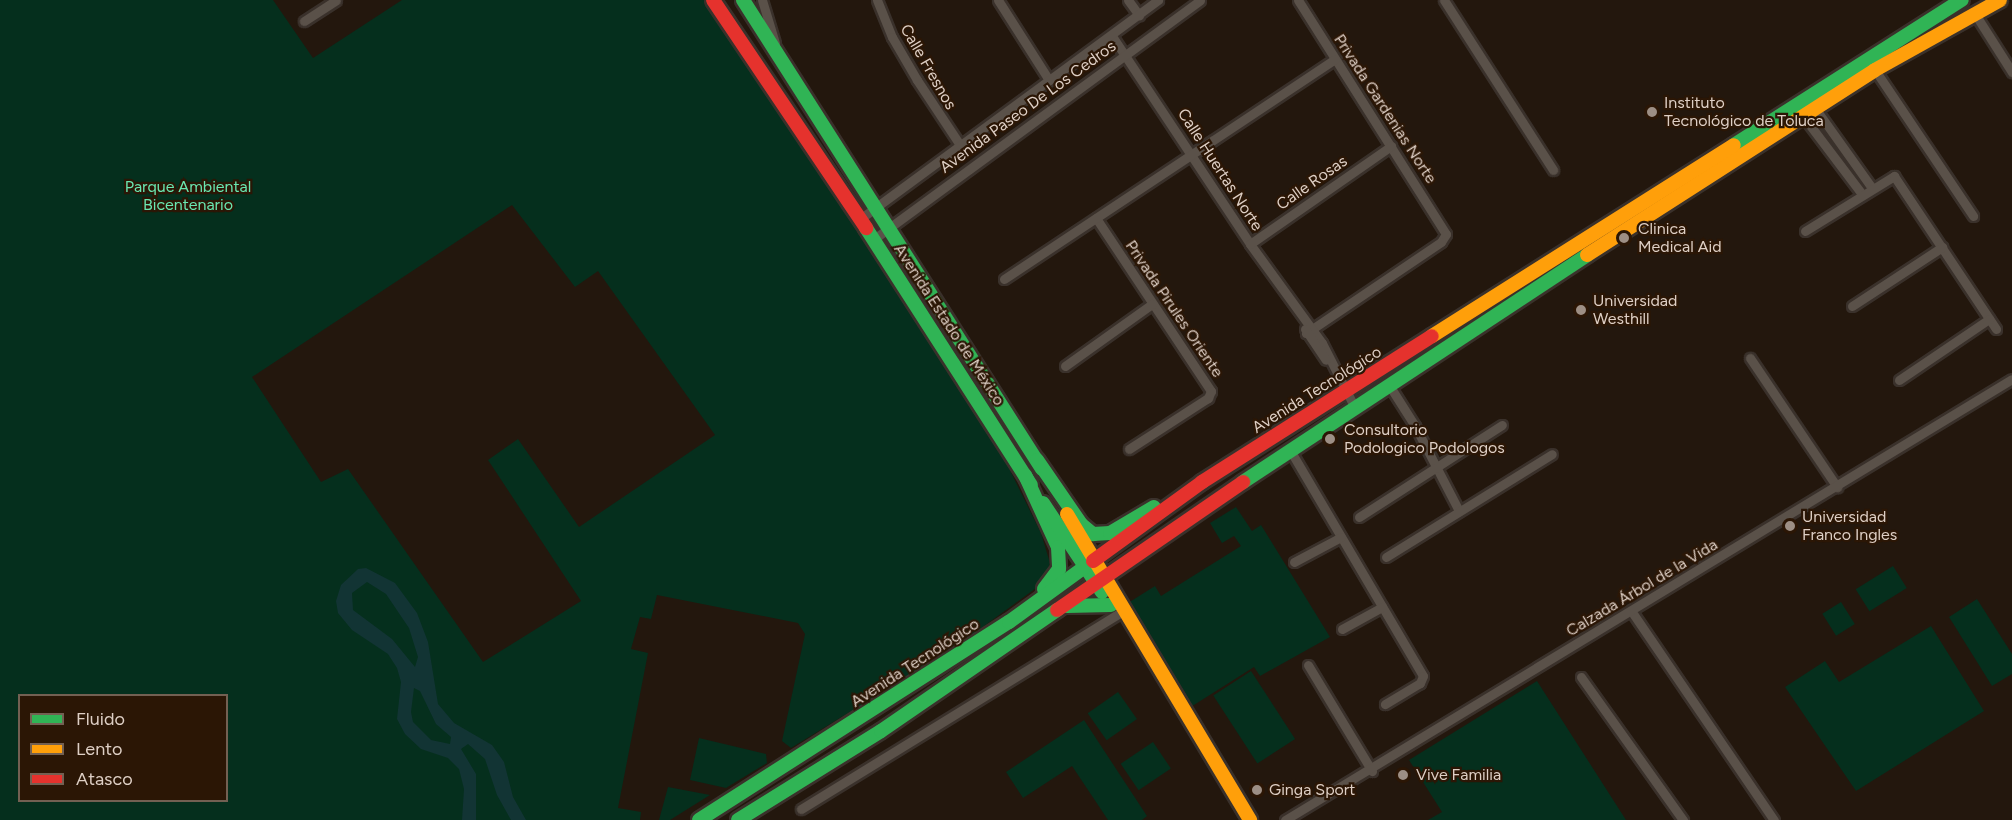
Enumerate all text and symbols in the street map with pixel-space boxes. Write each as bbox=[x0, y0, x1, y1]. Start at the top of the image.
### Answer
street label: Calle Fresnos bbox=[896, 21, 960, 113]
street label: Privada Gardenias Norte bbox=[1330, 31, 1440, 187]
street label: Avenida Paseo De Los Cedros bbox=[936, 37, 1120, 177]
place label: Instituto Tecnológico de Toluca bbox=[1664, 93, 1824, 131]
street label: Calle Huertas Norte bbox=[1173, 105, 1267, 235]
marker: Instituto Tecnológico de Toluca bbox=[1645, 105, 1659, 119]
street label: Calle Rosas bbox=[1273, 152, 1351, 214]
park label: Parque Ambiental Bicentenario bbox=[125, 177, 251, 215]
place label: Clinica Medical Aid bbox=[1638, 219, 1722, 257]
marker: Clinica Medical Aid bbox=[1615, 229, 1633, 247]
street label: Privada Pirules Oriente bbox=[1121, 237, 1227, 381]
street label: Avenida Estado de México bbox=[890, 241, 1008, 409]
place label: Universidad Westhill bbox=[1593, 291, 1677, 329]
marker: Universidad Westhill bbox=[1574, 303, 1588, 317]
street label: Avenida Tecnológico bbox=[1249, 342, 1385, 438]
place label: Consultorio Podologico Podologos bbox=[1344, 420, 1505, 458]
marker: Consultorio Podologico Podologos bbox=[1321, 430, 1339, 448]
place label: Universidad Franco Ingles bbox=[1802, 507, 1897, 545]
marker: Universidad Franco Ingles bbox=[1783, 519, 1797, 533]
street label: Calzada Árbol de la Vida bbox=[1563, 535, 1721, 641]
street label: Avenida Tecnológico bbox=[847, 614, 983, 712]
legend bbox=[18, 694, 228, 802]
text: Fluido bbox=[76, 708, 125, 730]
text: Lento bbox=[76, 738, 122, 760]
place label: Vive Familia bbox=[1416, 765, 1501, 785]
marker: Vive Familia bbox=[1394, 766, 1412, 784]
text: Atasco bbox=[76, 768, 133, 790]
place label: Ginga Sport bbox=[1269, 780, 1355, 800]
marker: Ginga Sport bbox=[1250, 783, 1264, 797]

